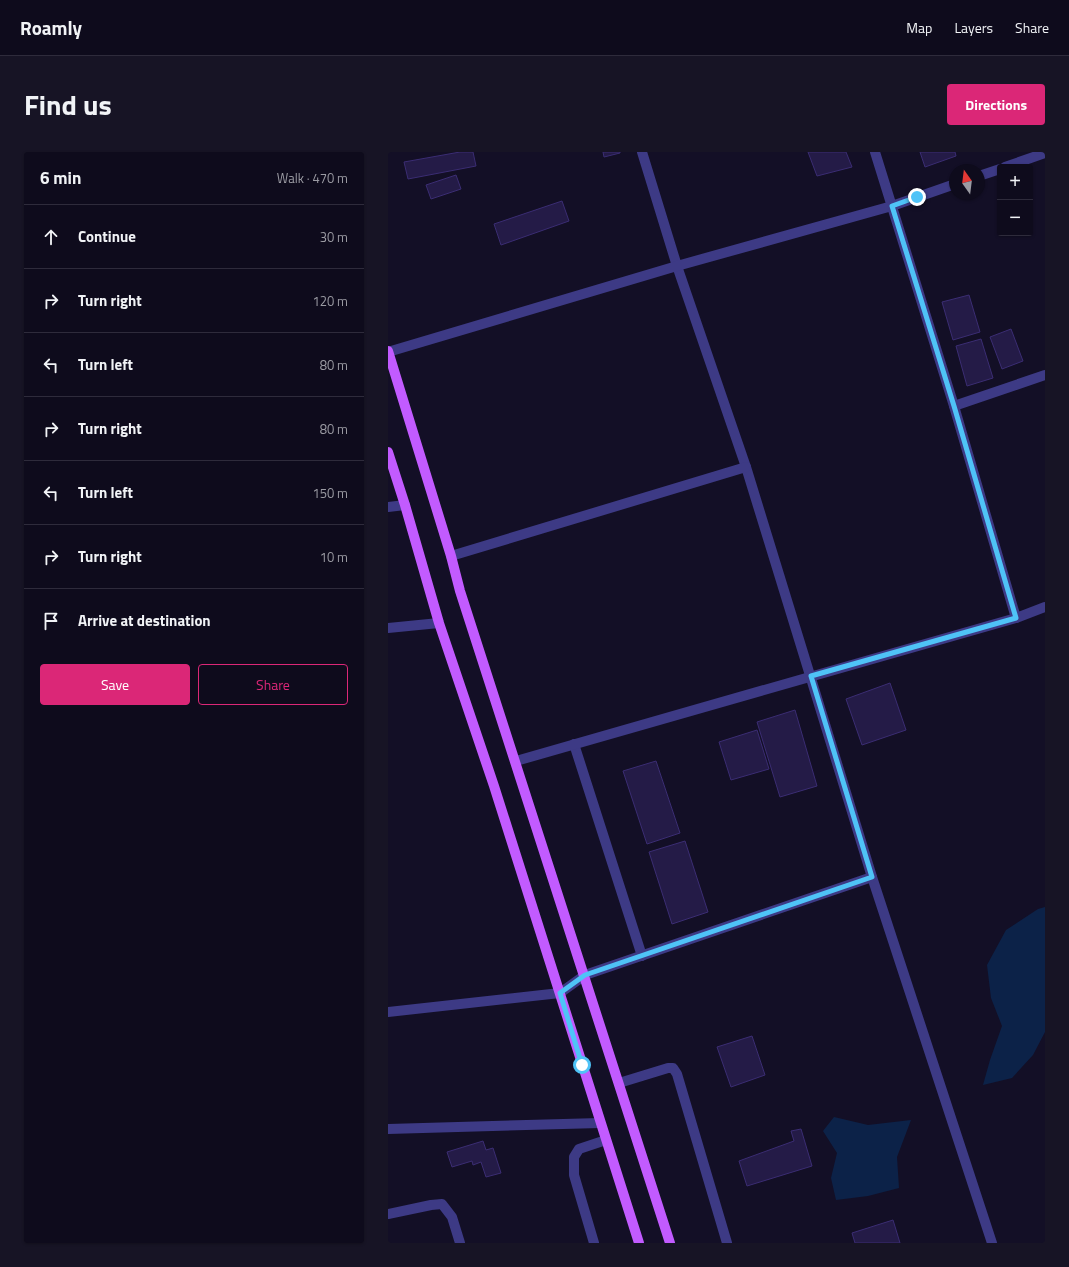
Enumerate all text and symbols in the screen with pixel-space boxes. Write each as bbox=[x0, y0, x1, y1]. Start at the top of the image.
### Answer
text: Roamly bbox=[20, 13, 82, 42]
text: Map bbox=[906, 17, 932, 38]
text: Layers bbox=[954, 17, 993, 38]
text: Share bbox=[1015, 17, 1049, 38]
text: Find us bbox=[24, 83, 112, 126]
button: Directions bbox=[947, 84, 1045, 125]
north arrow bbox=[949, 164, 985, 200]
map controls bbox=[997, 164, 1033, 236]
button: + bbox=[997, 164, 1033, 200]
text: 6 min bbox=[40, 165, 81, 191]
text: Walk · 470 m bbox=[277, 168, 348, 188]
route end bbox=[908, 188, 926, 206]
button: − bbox=[997, 200, 1033, 236]
text: Continue bbox=[78, 225, 136, 248]
icon: ahead bbox=[40, 226, 62, 248]
text: 30 m bbox=[320, 227, 348, 247]
text: Turn right bbox=[78, 289, 142, 312]
icon: right bbox=[40, 290, 62, 312]
text: 120 m bbox=[312, 291, 348, 311]
text: Turn left bbox=[78, 353, 133, 376]
icon: left bbox=[40, 354, 62, 376]
text: 80 m bbox=[320, 355, 348, 375]
text: Turn right bbox=[78, 417, 142, 440]
icon: right bbox=[40, 418, 62, 440]
text: 80 m bbox=[320, 419, 348, 439]
text: Turn left bbox=[78, 481, 133, 504]
icon: left bbox=[40, 482, 62, 504]
text: 150 m bbox=[312, 483, 348, 503]
text: Turn right bbox=[78, 545, 142, 568]
icon: right bbox=[40, 546, 62, 568]
text: 10 m bbox=[320, 547, 348, 567]
text: Arrive at destination bbox=[78, 609, 211, 632]
icon: arrive bbox=[40, 610, 62, 632]
button: Save bbox=[40, 664, 190, 705]
button: Share bbox=[198, 664, 348, 705]
route start bbox=[573, 1056, 591, 1074]

